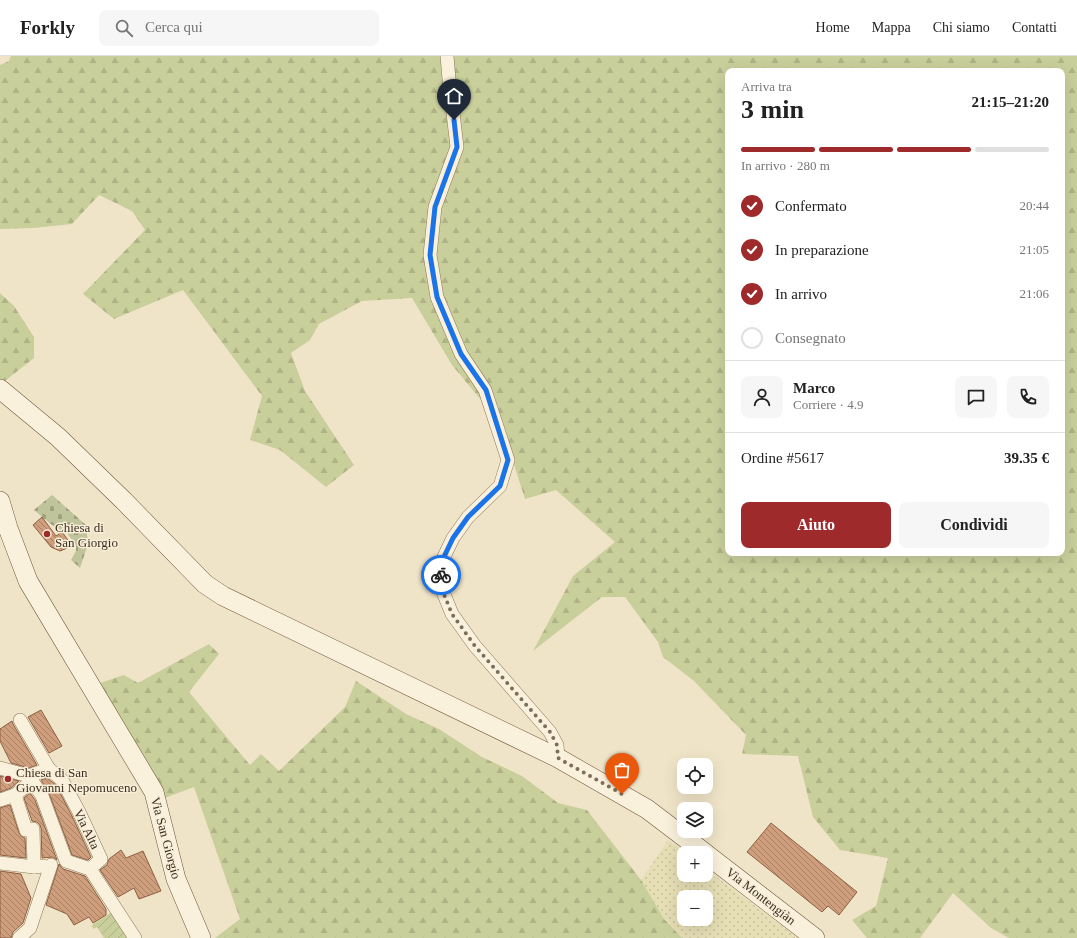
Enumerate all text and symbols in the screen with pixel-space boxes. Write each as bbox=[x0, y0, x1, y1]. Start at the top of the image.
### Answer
search box bbox=[99, 10, 379, 46]
text: Forkly bbox=[20, 17, 75, 38]
icon: search bbox=[113, 17, 135, 39]
text: Cerca qui bbox=[145, 19, 203, 35]
text: Home bbox=[816, 20, 850, 35]
text: Mappa bbox=[872, 20, 911, 35]
text: Chi siamo bbox=[933, 20, 990, 35]
text: Contatti bbox=[1012, 20, 1057, 35]
pin bbox=[437, 79, 471, 120]
text: Arriva tra bbox=[741, 79, 792, 94]
icon: home bbox=[443, 85, 465, 107]
text: 21:15–21:20 bbox=[972, 94, 1049, 110]
text: 3 min bbox=[741, 95, 804, 124]
text: In arrivo · 280 m bbox=[741, 158, 830, 173]
icon: check bbox=[741, 195, 763, 217]
text: Confermato bbox=[775, 198, 847, 214]
text: 20:44 bbox=[1019, 198, 1049, 213]
icon: check bbox=[741, 239, 763, 261]
text: In preparazione bbox=[775, 242, 869, 258]
text: 21:05 bbox=[1019, 242, 1049, 257]
icon: check bbox=[741, 283, 763, 305]
text: In arrivo bbox=[775, 286, 827, 302]
text: 21:06 bbox=[1019, 286, 1049, 301]
text: Consegnato bbox=[775, 330, 846, 346]
button: person bbox=[741, 376, 783, 418]
button: chat bbox=[955, 376, 997, 418]
button: phone bbox=[1007, 376, 1049, 418]
text: Marco bbox=[793, 380, 835, 396]
text: Corriere · 4.9 bbox=[793, 397, 863, 412]
text: Ordine #5617 bbox=[741, 450, 824, 466]
text: 39.35 € bbox=[1004, 450, 1049, 466]
button: Aiuto bbox=[741, 502, 891, 548]
button: Condividi bbox=[899, 502, 1049, 548]
place label: Chiesa di San Giorgio bbox=[55, 520, 118, 550]
marker: Chiesa di San Giorgio bbox=[42, 529, 52, 539]
courier bbox=[421, 555, 461, 595]
icon: bike bbox=[430, 564, 452, 586]
pin bbox=[605, 753, 639, 794]
map controls bbox=[677, 758, 713, 926]
button: locate bbox=[677, 758, 713, 794]
icon: bag bbox=[611, 759, 633, 781]
place label: Chiesa di San Giovanni Nepomuceno bbox=[16, 765, 137, 795]
marker: Chiesa di San Giovanni Nepomuceno bbox=[3, 774, 13, 784]
street label: Via San Giorgio bbox=[148, 795, 184, 881]
button: layers bbox=[677, 802, 713, 838]
street label: Via Alta bbox=[71, 806, 103, 852]
button: + bbox=[677, 846, 713, 882]
street label: Via Montengiàn bbox=[723, 864, 799, 928]
button: − bbox=[677, 890, 713, 926]

